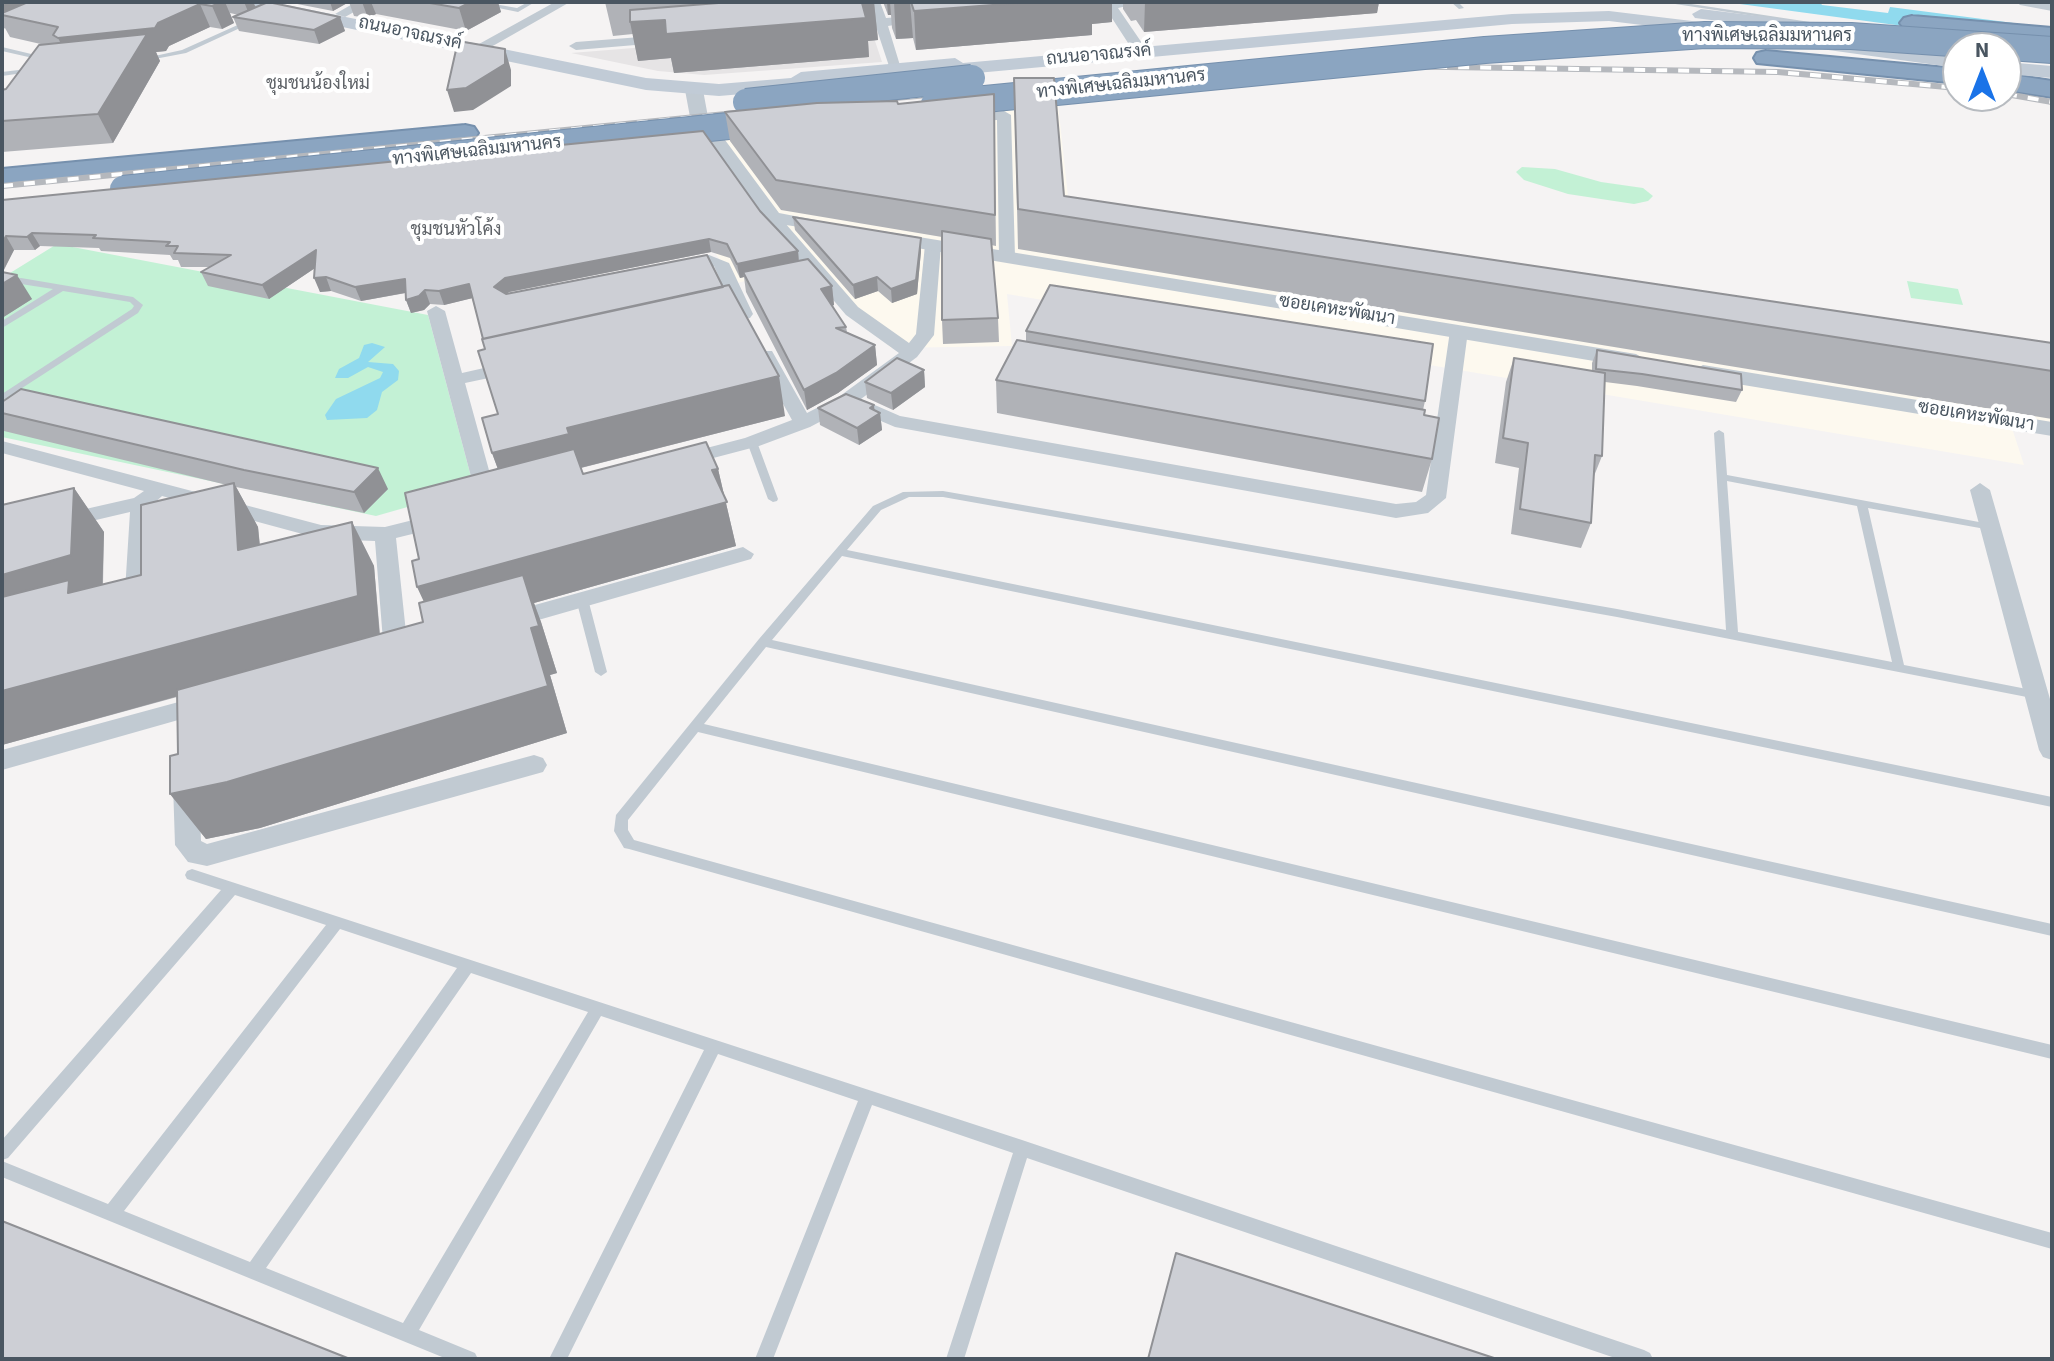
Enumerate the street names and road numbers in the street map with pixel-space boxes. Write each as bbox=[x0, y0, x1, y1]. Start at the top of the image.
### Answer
street label: ถนนอาจณรงค์ bbox=[356, 12, 464, 56]
street label: ทางพิเศษเฉลิมมหานคร bbox=[1682, 26, 1852, 48]
street label: ถนนอาจณรงค์ bbox=[1046, 41, 1152, 71]
street label: ทางพิเศษเฉลิมมหานคร bbox=[1035, 65, 1207, 105]
street label: ทางพิเศษเฉลิมมหานคร bbox=[391, 132, 563, 172]
street label: ซอยเคหะพัฒนา bbox=[1277, 291, 1397, 331]
street label: ซอยเคหะพัฒนา bbox=[1916, 397, 2036, 437]

